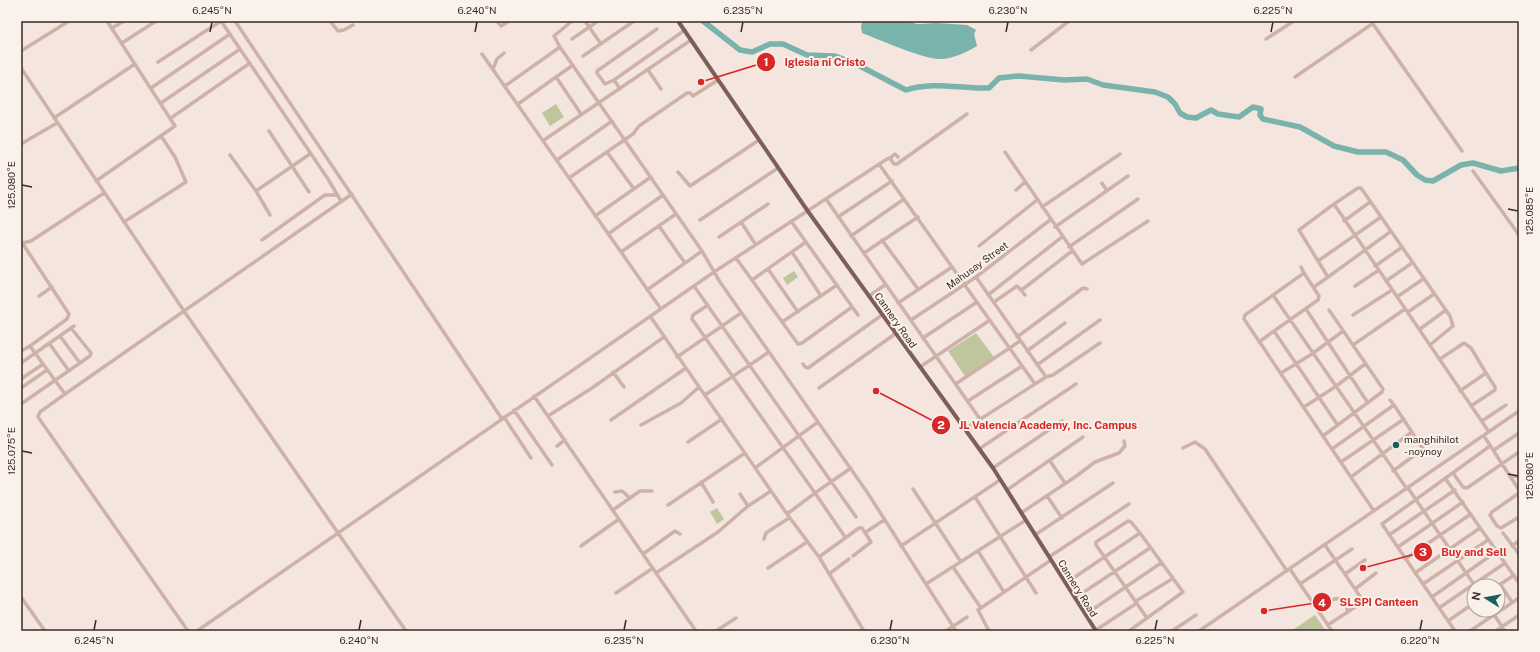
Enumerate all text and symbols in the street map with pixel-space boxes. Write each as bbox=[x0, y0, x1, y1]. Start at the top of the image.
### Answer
text: 6.245°N bbox=[192, 4, 232, 16]
text: 6.240°N bbox=[457, 4, 497, 16]
text: 6.235°N bbox=[723, 4, 763, 16]
text: 6.230°N bbox=[988, 4, 1028, 16]
text: 6.225°N bbox=[1253, 4, 1293, 16]
callout: Iglesia ni Cristo bbox=[756, 51, 874, 74]
text: 1 bbox=[763, 55, 769, 69]
text: Iglesia ni Cristo bbox=[784, 56, 866, 68]
text: 125.080°E bbox=[5, 161, 17, 209]
text: 125.085°E bbox=[1523, 187, 1535, 235]
street label: Mahusay Street bbox=[944, 239, 1010, 291]
street label: Cannery Road bbox=[872, 290, 920, 350]
callout: JL Valencia Academy, Inc. Campus bbox=[931, 413, 1146, 436]
text: 2 bbox=[937, 418, 945, 432]
text: JL Valencia Academy, Inc. Campus bbox=[959, 419, 1137, 431]
text: 125.075°E bbox=[5, 427, 17, 475]
place label: manghihilot - noynoy bbox=[1404, 433, 1459, 457]
marker: manghihilot - noynoy bbox=[1391, 440, 1401, 450]
text: 125.080°E bbox=[1523, 452, 1535, 500]
callout: Buy and Sell bbox=[1413, 540, 1515, 563]
text: 3 bbox=[1419, 545, 1427, 559]
text: Buy and Sell bbox=[1441, 546, 1507, 558]
street label: Cannery Road bbox=[1056, 557, 1100, 619]
north arrow bbox=[1466, 578, 1506, 618]
callout: SLSPI Canteen bbox=[1312, 591, 1427, 614]
text: N bbox=[1469, 591, 1483, 601]
text: 4 bbox=[1318, 596, 1326, 610]
text: SLSPI Canteen bbox=[1340, 596, 1418, 608]
text: 6.245°N bbox=[74, 634, 114, 646]
text: 6.240°N bbox=[339, 634, 379, 646]
text: 6.235°N bbox=[604, 634, 644, 646]
text: 6.230°N bbox=[870, 634, 910, 646]
text: 6.225°N bbox=[1135, 634, 1175, 646]
text: 6.220°N bbox=[1401, 634, 1439, 646]

